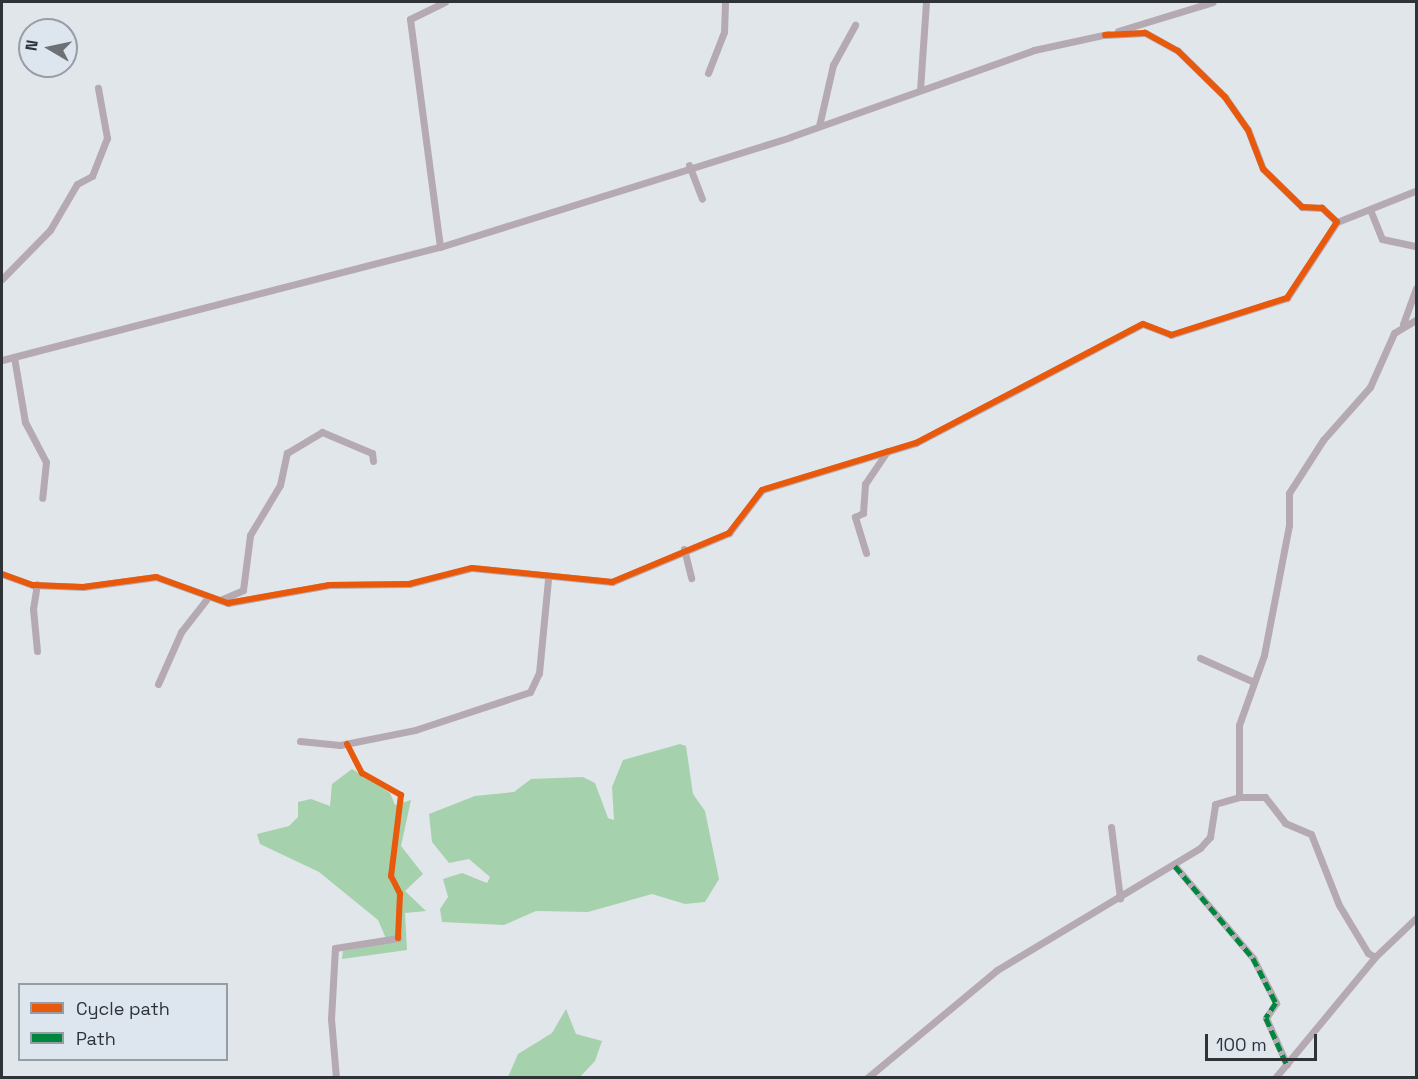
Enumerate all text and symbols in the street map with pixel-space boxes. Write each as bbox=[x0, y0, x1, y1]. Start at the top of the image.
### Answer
north arrow bbox=[18, 18, 78, 78]
text: N bbox=[20, 38, 43, 52]
legend bbox=[18, 983, 228, 1061]
text: Cycle path bbox=[76, 997, 170, 1020]
scale bar bbox=[1208, 1022, 1320, 1060]
text: Path bbox=[76, 1027, 116, 1050]
text: 100 m bbox=[1216, 1033, 1267, 1056]

